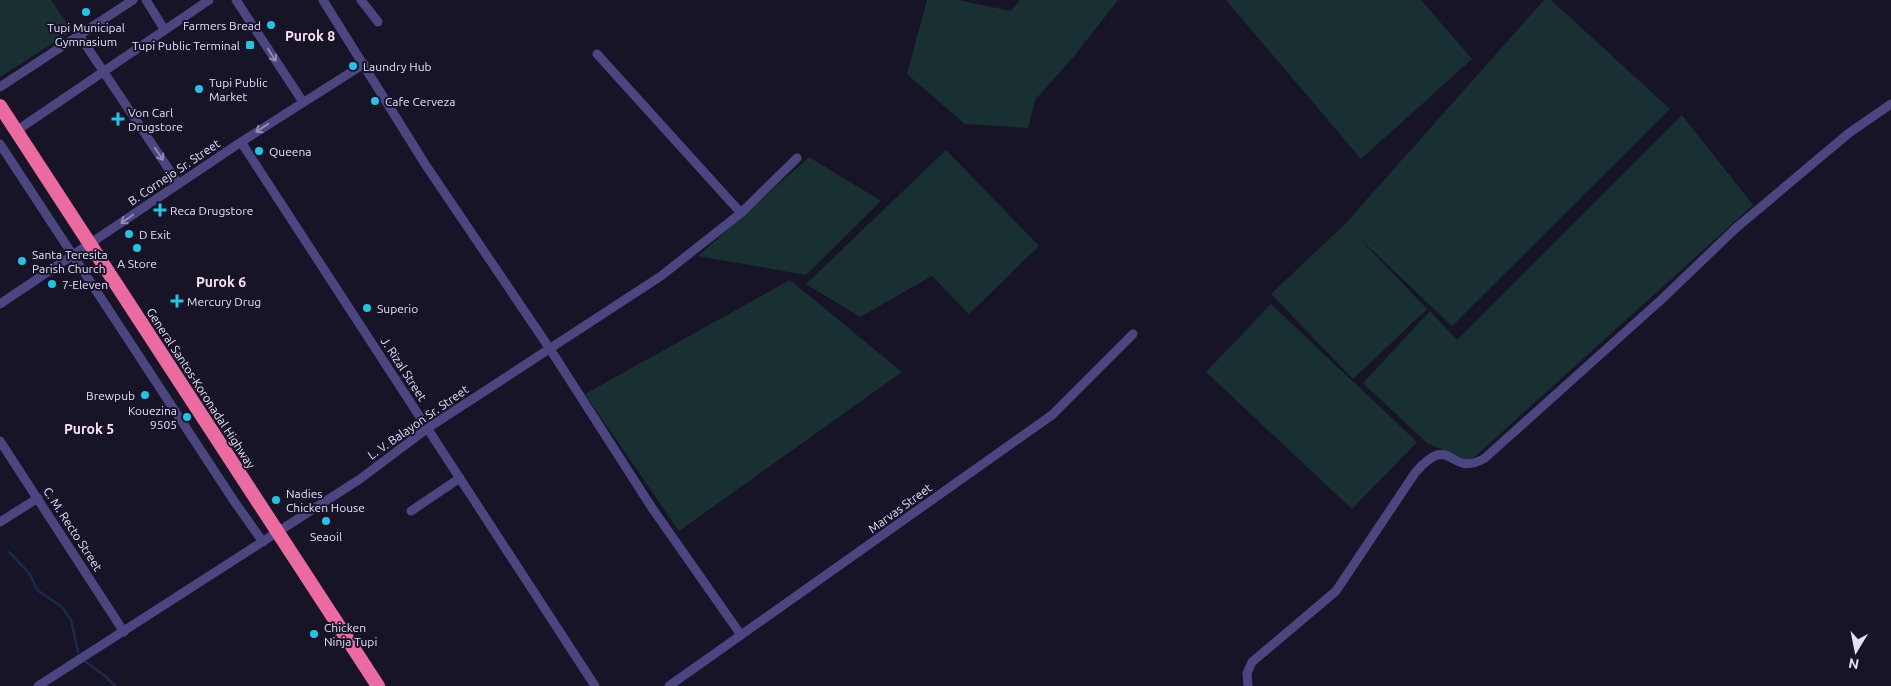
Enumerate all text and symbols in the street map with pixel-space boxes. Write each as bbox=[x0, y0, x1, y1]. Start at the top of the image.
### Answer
marker: Tupi Municipal Gymnasium bbox=[80, 6, 92, 18]
place label: Farmers Bread bbox=[183, 19, 261, 32]
marker: Farmers Bread bbox=[265, 19, 277, 31]
place label: Tupi Municipal Gymnasium bbox=[47, 21, 125, 48]
district label: Purok 8 bbox=[285, 28, 335, 44]
place label: Tupi Public Terminal bbox=[132, 39, 240, 52]
marker: Tupi Public Terminal bbox=[244, 39, 256, 51]
one-way arrow bbox=[268, 48, 278, 62]
marker: Laundry Hub bbox=[347, 60, 359, 72]
place label: Laundry Hub bbox=[363, 60, 432, 73]
place label: Tupi Public Market bbox=[209, 76, 268, 103]
marker: Tupi Public Market bbox=[193, 83, 205, 95]
marker: Cafe Cerveza bbox=[369, 95, 381, 107]
place label: Cafe Cerveza bbox=[385, 95, 455, 108]
place label: Von Carl Drugstore bbox=[128, 106, 183, 133]
marker: Von Carl Drugstore bbox=[112, 113, 124, 125]
one-way arrow bbox=[255, 123, 269, 134]
street label: B. Cornejo Sr. Street bbox=[126, 136, 223, 208]
marker: Queena bbox=[253, 145, 265, 157]
place label: Queena bbox=[269, 145, 311, 158]
one-way arrow bbox=[154, 147, 164, 161]
marker: Reca Drugstore bbox=[154, 204, 166, 216]
place label: Reca Drugstore bbox=[170, 204, 253, 217]
one-way arrow bbox=[120, 214, 134, 224]
marker: D Exit bbox=[123, 228, 135, 240]
place label: D Exit bbox=[139, 228, 171, 241]
marker: A Store bbox=[131, 242, 143, 254]
place label: Santa Teresita Parish Church bbox=[32, 248, 108, 275]
marker: Santa Teresita Parish Church bbox=[16, 255, 28, 267]
place label: A Store bbox=[117, 257, 157, 270]
district label: Purok 6 bbox=[196, 274, 246, 290]
marker: 7-Eleven bbox=[46, 278, 58, 290]
place label: 7-Eleven bbox=[62, 278, 108, 291]
marker: Mercury Drug bbox=[171, 295, 183, 307]
place label: Mercury Drug bbox=[187, 295, 261, 308]
marker: Superio bbox=[361, 302, 373, 314]
place label: Superio bbox=[377, 302, 418, 315]
street label: General Santos-Koronadal Highway bbox=[144, 305, 258, 471]
street label: J. Rizal Street bbox=[379, 335, 430, 403]
street label: L. V. Balayon Sr. Street bbox=[365, 382, 471, 462]
place label: Brewpub bbox=[86, 389, 135, 402]
marker: Brewpub bbox=[139, 389, 151, 401]
place label: Kouezina 9505 bbox=[128, 404, 177, 431]
marker: Kouezina 9505 bbox=[181, 411, 193, 423]
district label: Purok 5 bbox=[64, 421, 114, 437]
street label: Marvas Street bbox=[866, 481, 934, 535]
street label: C. M. Recto Street bbox=[41, 485, 105, 573]
place label: Nadies Chicken House bbox=[286, 487, 365, 514]
marker: Nadies Chicken House bbox=[270, 494, 282, 506]
marker: Seaoil bbox=[320, 515, 332, 527]
place label: Seaoil bbox=[310, 530, 342, 543]
place label: Chicken Ninja Tupi bbox=[324, 621, 377, 648]
north arrow bbox=[1831, 626, 1881, 676]
marker: Chicken Ninja Tupi bbox=[308, 628, 320, 640]
text: N bbox=[1847, 655, 1860, 673]

